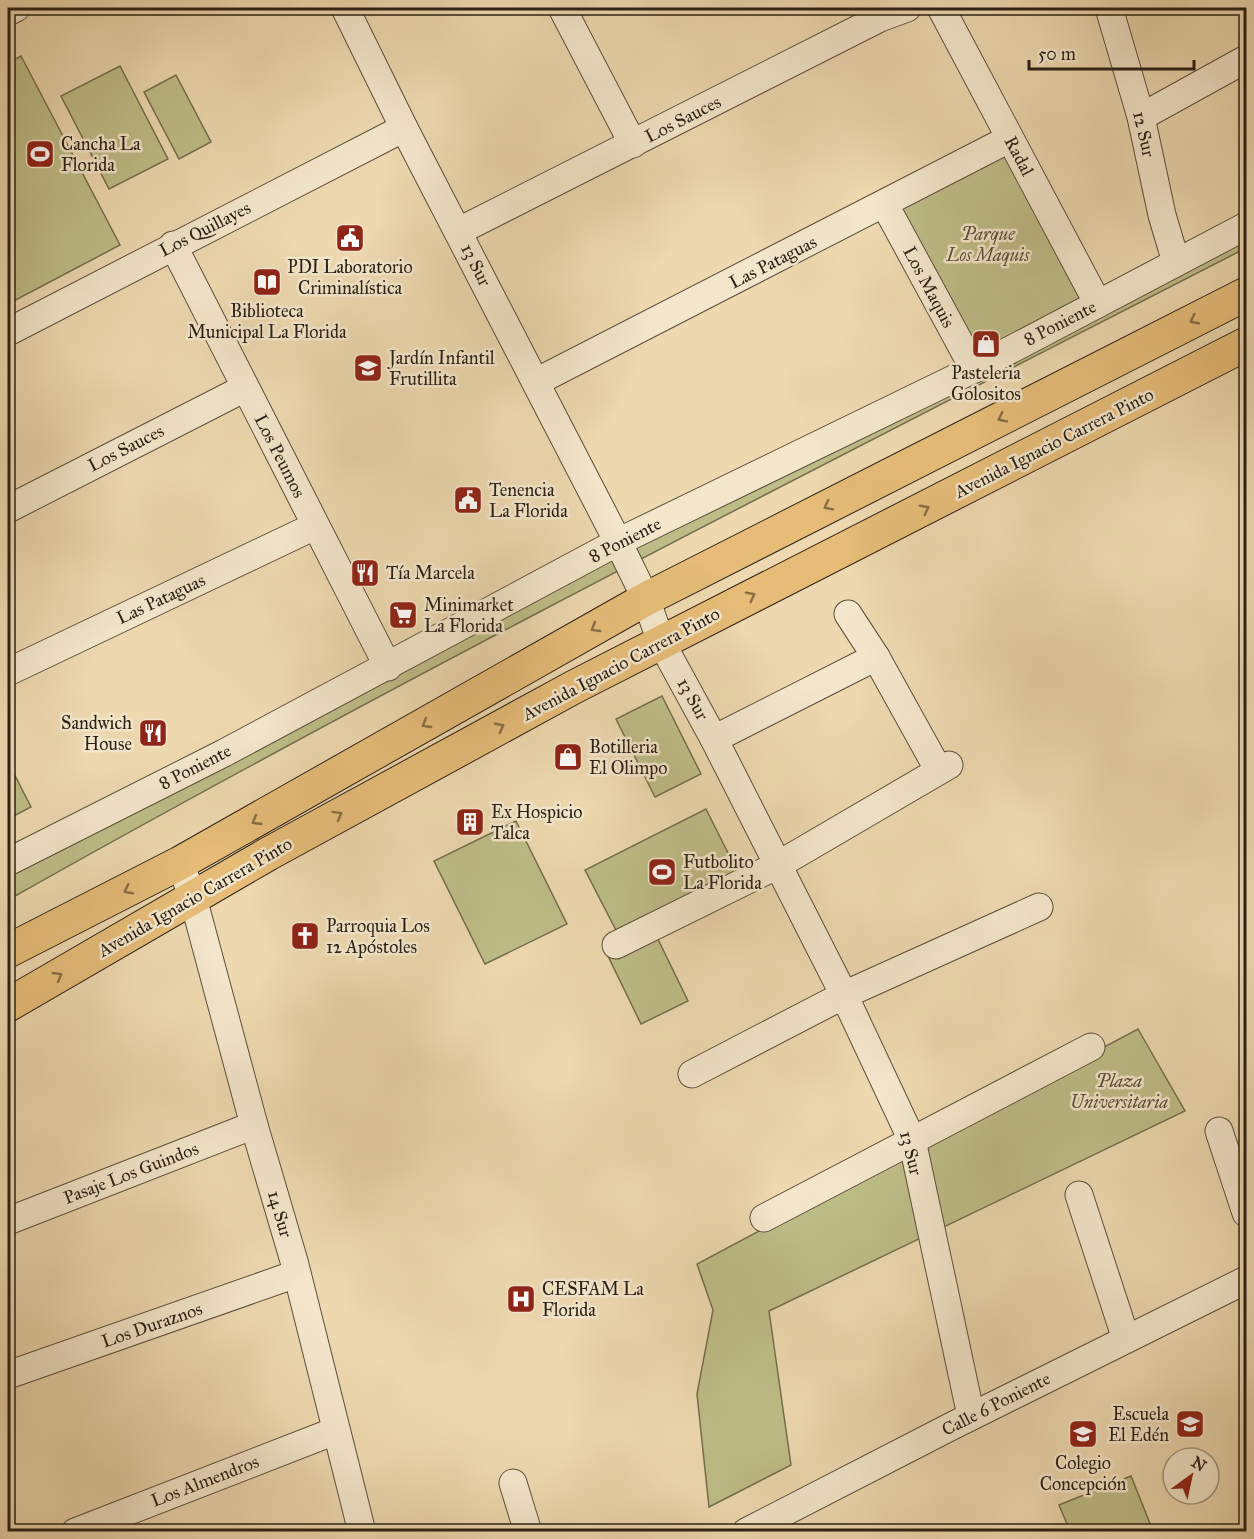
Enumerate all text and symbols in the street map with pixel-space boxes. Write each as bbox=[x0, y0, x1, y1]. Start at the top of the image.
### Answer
scale bar bbox=[1029, 33, 1194, 71]
text: 50 m bbox=[1038, 43, 1076, 65]
street label: Los Sauces bbox=[641, 91, 725, 147]
street label: 12 Sur bbox=[1128, 109, 1160, 159]
street label: Radal bbox=[999, 132, 1039, 180]
place label: Cancha La Florida bbox=[61, 133, 141, 176]
sports icon: Cancha La Florida bbox=[24, 138, 56, 170]
street label: Los Quillayes bbox=[156, 197, 254, 261]
public building icon: PDI Laboratorio Criminalística bbox=[334, 222, 366, 254]
park label: Parque Los Maquis bbox=[945, 223, 1030, 266]
street label: Las Pataguas bbox=[726, 231, 821, 294]
street label: 13 Sur bbox=[456, 240, 496, 290]
street label: Los Maquis bbox=[898, 243, 960, 332]
place label: PDI Laboratorio Criminalística bbox=[287, 256, 413, 299]
library icon: Biblioteca Municipal La Florida bbox=[251, 266, 283, 298]
street label: 8 Poniente bbox=[1020, 295, 1100, 351]
place label: Biblioteca Municipal La Florida bbox=[187, 300, 347, 343]
one-way arrow bbox=[1190, 313, 1201, 324]
shop icon: Pasteleria Golositos bbox=[970, 328, 1002, 360]
place label: Jardín Infantil Frutillita bbox=[387, 347, 495, 390]
school or university icon: Jardín Infantil Frutillita bbox=[352, 352, 384, 384]
place label: Pasteleria Golositos bbox=[951, 362, 1021, 405]
street label: Avenida Ignacio Carrera Pinto bbox=[950, 383, 1158, 504]
street label: Los Peumos bbox=[250, 411, 310, 501]
one-way arrow bbox=[997, 411, 1008, 422]
street label: Los Sauces bbox=[84, 420, 168, 476]
place label: Tenencia La Florida bbox=[489, 479, 568, 522]
public building icon: Tenencia La Florida bbox=[452, 484, 484, 516]
one-way arrow bbox=[823, 499, 834, 510]
one-way arrow bbox=[919, 504, 930, 516]
street label: 8 Poniente bbox=[585, 512, 665, 568]
restaurant icon: Tía Marcela bbox=[349, 557, 381, 589]
place label: Tía Marcela bbox=[386, 562, 475, 584]
street label: Las Pataguas bbox=[113, 569, 209, 630]
one-way arrow bbox=[745, 592, 755, 603]
place label: Minimarket La Florida bbox=[424, 594, 514, 637]
supermarket icon: Minimarket La Florida bbox=[387, 599, 419, 631]
street label: Avenida Ignacio Carrera Pinto bbox=[518, 602, 724, 727]
one-way arrow bbox=[591, 620, 601, 632]
street label: 13 Sur bbox=[672, 674, 714, 724]
place label: Sandwich House bbox=[61, 712, 132, 755]
restaurant icon: Sandwich House bbox=[137, 717, 169, 749]
one-way arrow bbox=[421, 717, 432, 728]
one-way arrow bbox=[493, 723, 504, 734]
place label: Botilleria El Olimpo bbox=[589, 736, 668, 779]
street label: 8 Poniente bbox=[155, 739, 235, 795]
shop icon: Botilleria El Olimpo bbox=[552, 741, 584, 773]
place label: Ex Hospicio Talca bbox=[491, 801, 582, 844]
building icon: Ex Hospicio Talca bbox=[454, 806, 486, 838]
one-way arrow bbox=[331, 811, 342, 822]
one-way arrow bbox=[252, 813, 262, 825]
street label: Avenida Ignacio Carrera Pinto bbox=[93, 832, 297, 963]
place label: Futbolito La Florida bbox=[683, 851, 762, 894]
sports icon: Futbolito La Florida bbox=[646, 856, 678, 888]
one-way arrow bbox=[124, 883, 134, 894]
place label: Parroquia Los 12 Apóstoles bbox=[326, 915, 430, 958]
church icon: Parroquia Los 12 Apóstoles bbox=[289, 920, 321, 952]
one-way arrow bbox=[52, 972, 62, 983]
park label: Plaza Universitaria bbox=[1070, 1070, 1168, 1113]
street label: 13 Sur bbox=[895, 1129, 927, 1178]
street label: Pasaje Los Guindos bbox=[60, 1137, 202, 1209]
street label: 14 Sur bbox=[263, 1188, 297, 1240]
place label: CESFAM La Florida bbox=[542, 1278, 644, 1321]
hospital icon: CESFAM La Florida bbox=[505, 1283, 537, 1315]
street label: Los Duraznos bbox=[99, 1298, 205, 1352]
street label: Calle 6 Poniente bbox=[938, 1367, 1054, 1441]
place label: Escuela El Edén bbox=[1108, 1403, 1169, 1446]
school or university icon: Escuela El Edén bbox=[1174, 1408, 1206, 1440]
school or university icon: Colegio Concepción bbox=[1067, 1418, 1099, 1450]
north arrow bbox=[1161, 1446, 1221, 1506]
street label: Los Almendros bbox=[148, 1450, 262, 1512]
place label: Colegio Concepción bbox=[1040, 1452, 1127, 1495]
text: N bbox=[1188, 1452, 1210, 1476]

